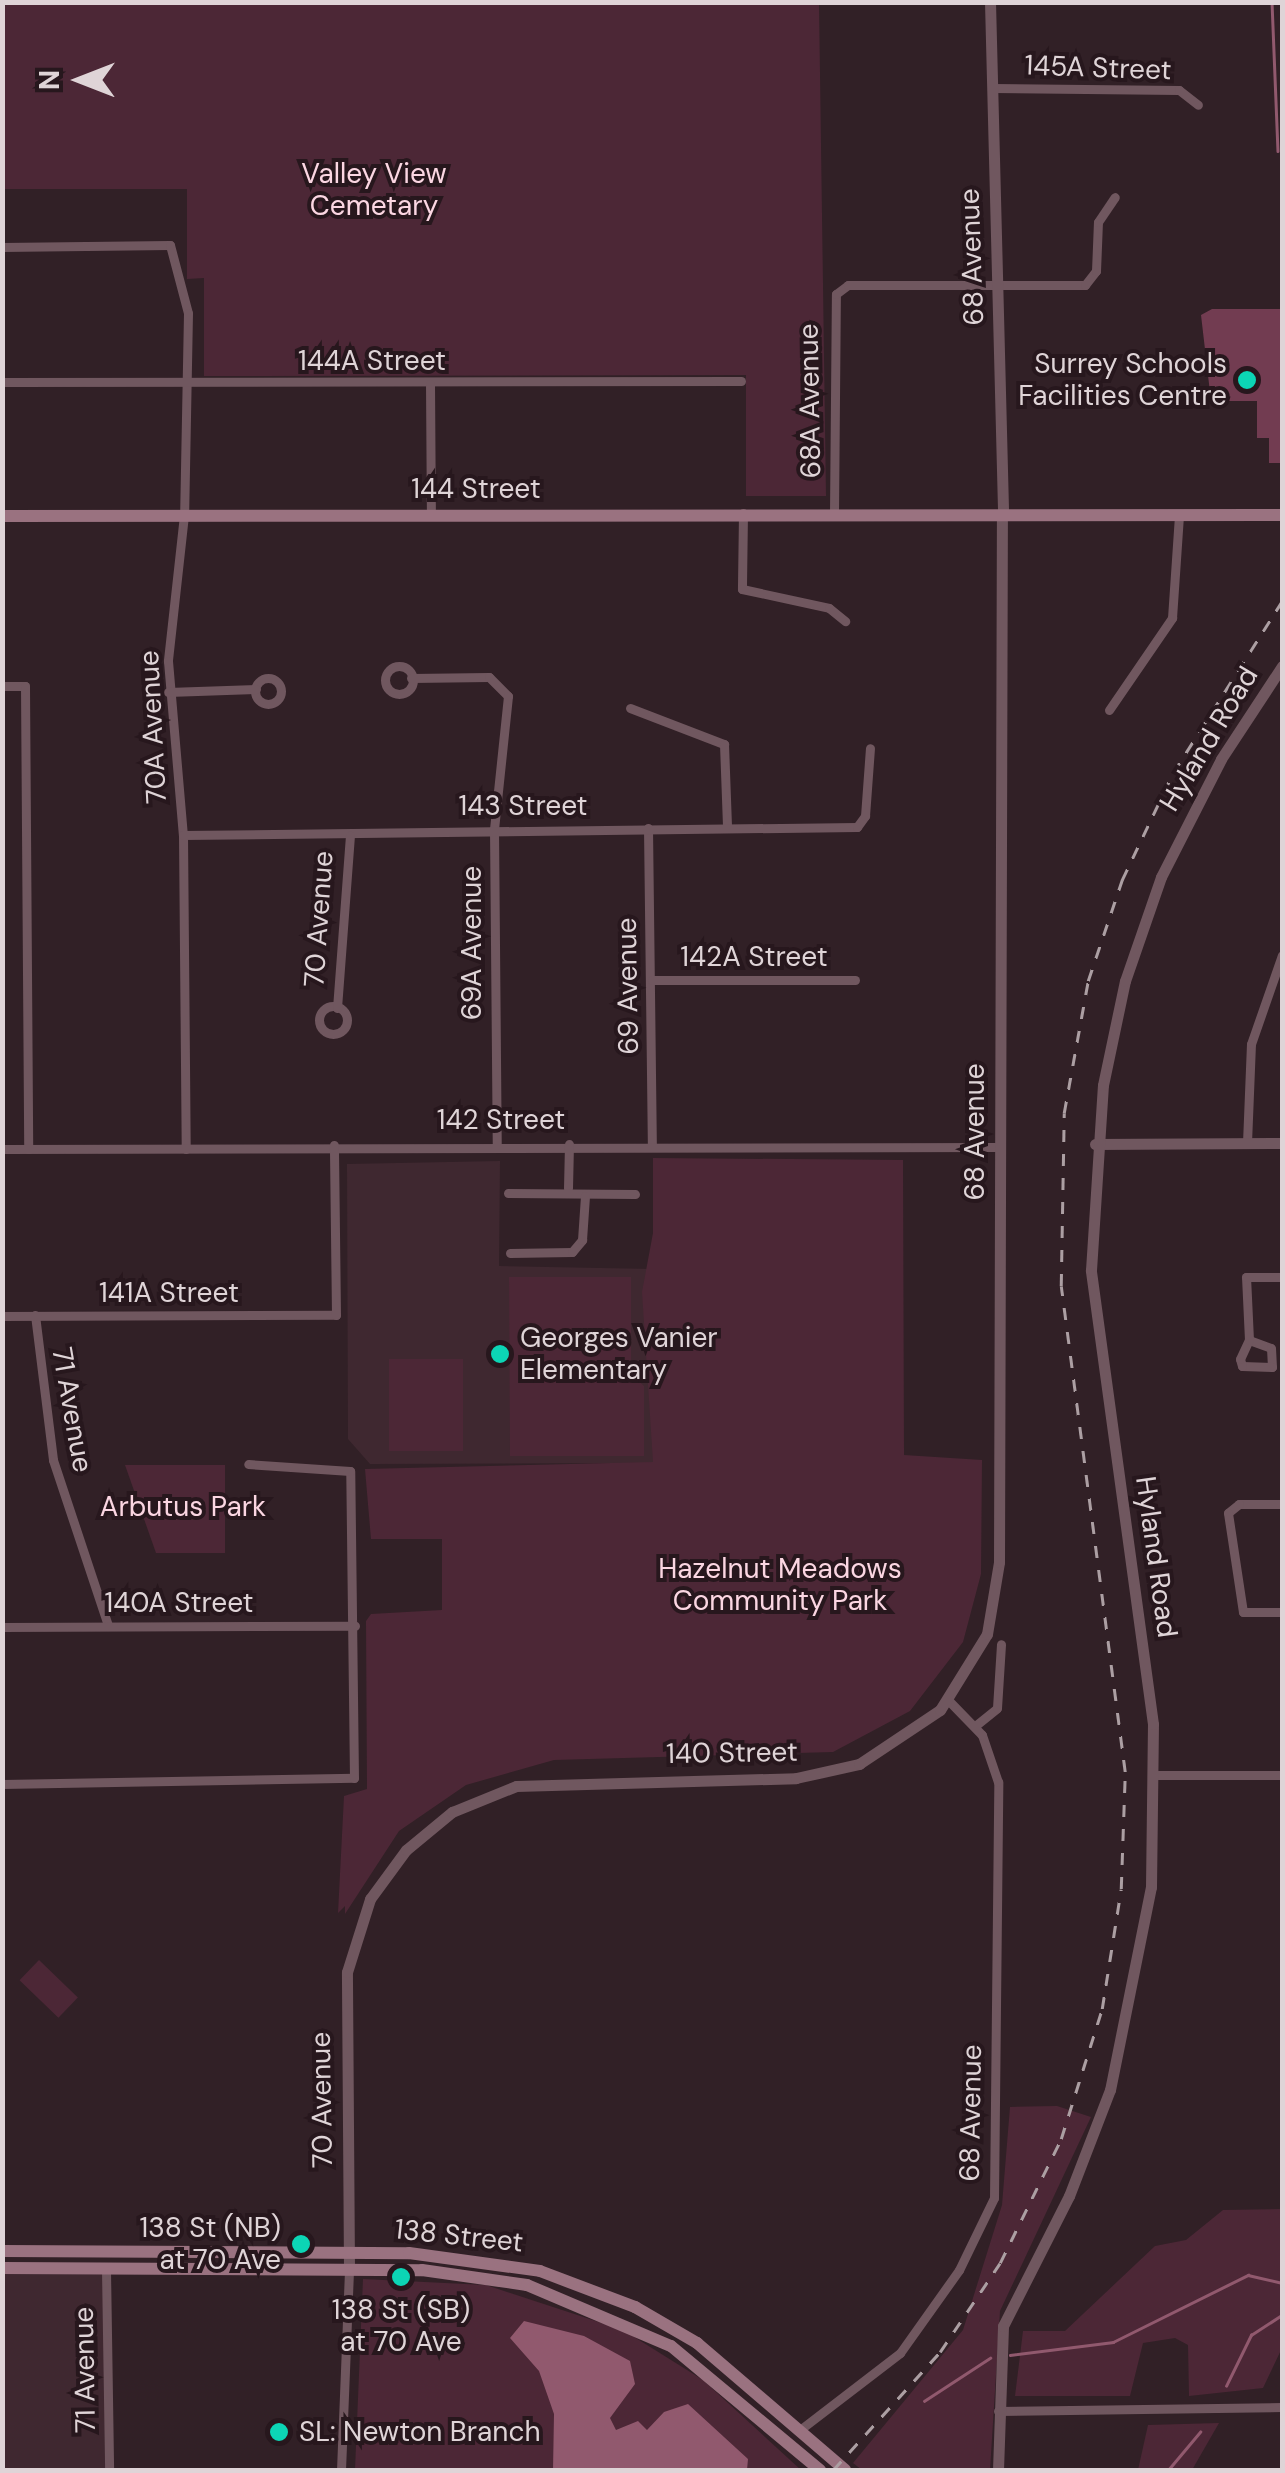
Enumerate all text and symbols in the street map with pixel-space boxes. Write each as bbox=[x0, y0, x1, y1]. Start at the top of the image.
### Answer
north arrow bbox=[30, 30, 130, 130]
street label: 145A Street bbox=[1024, 49, 1172, 87]
text: N bbox=[31, 70, 68, 90]
park label: Valley View Cemetary bbox=[301, 157, 447, 223]
street label: 68 Avenue bbox=[953, 188, 991, 326]
street label: 68A Avenue bbox=[792, 323, 828, 479]
street label: 144A Street bbox=[298, 344, 446, 378]
place label: Surrey Schools Facilities Centre bbox=[1018, 347, 1227, 413]
marker: Surrey Schools Facilities Centre bbox=[1236, 369, 1258, 391]
street label: 144 Street bbox=[411, 472, 541, 506]
street label: 70A Avenue bbox=[132, 649, 174, 805]
street label: Hyland Road bbox=[1153, 661, 1265, 817]
street label: 143 Street bbox=[458, 789, 588, 823]
street label: 70 Avenue bbox=[297, 850, 341, 988]
street label: 69A Avenue bbox=[455, 866, 489, 1020]
street label: 69 Avenue bbox=[610, 917, 646, 1055]
street label: 142A Street bbox=[680, 940, 828, 974]
street label: 68 Avenue bbox=[958, 1063, 992, 1201]
street label: 142 Street bbox=[437, 1103, 565, 1137]
street label: 141A Street bbox=[99, 1276, 239, 1310]
place label: Georges Vanier Elementary bbox=[520, 1321, 718, 1387]
marker: Georges Vanier Elementary bbox=[489, 1343, 511, 1365]
street label: 71 Avenue bbox=[44, 1345, 100, 1475]
street label: Hyland Road bbox=[1128, 1474, 1184, 1640]
park label: Arbutus Park bbox=[100, 1490, 266, 1524]
park label: Hazelnut Meadows Community Park bbox=[658, 1552, 902, 1618]
street label: 140A Street bbox=[104, 1586, 254, 1620]
street label: 140 Street bbox=[666, 1735, 798, 1771]
street label: 70 Avenue bbox=[304, 2032, 340, 2168]
street label: 68 Avenue bbox=[953, 2044, 989, 2182]
place label: 138 St (NB) at 70 Ave bbox=[139, 2211, 281, 2277]
street label: 138 Street bbox=[393, 2213, 525, 2259]
marker: 138 St (NB) at 70 Ave bbox=[290, 2233, 312, 2255]
marker: 138 St (SB) at 70 Ave bbox=[390, 2266, 412, 2288]
place label: 138 St (SB) at 70 Ave bbox=[332, 2293, 470, 2359]
street label: 71 Avenue bbox=[67, 2307, 103, 2433]
place label: SL: Newton Branch bbox=[299, 2415, 541, 2449]
marker: SL: Newton Branch bbox=[268, 2421, 290, 2443]

